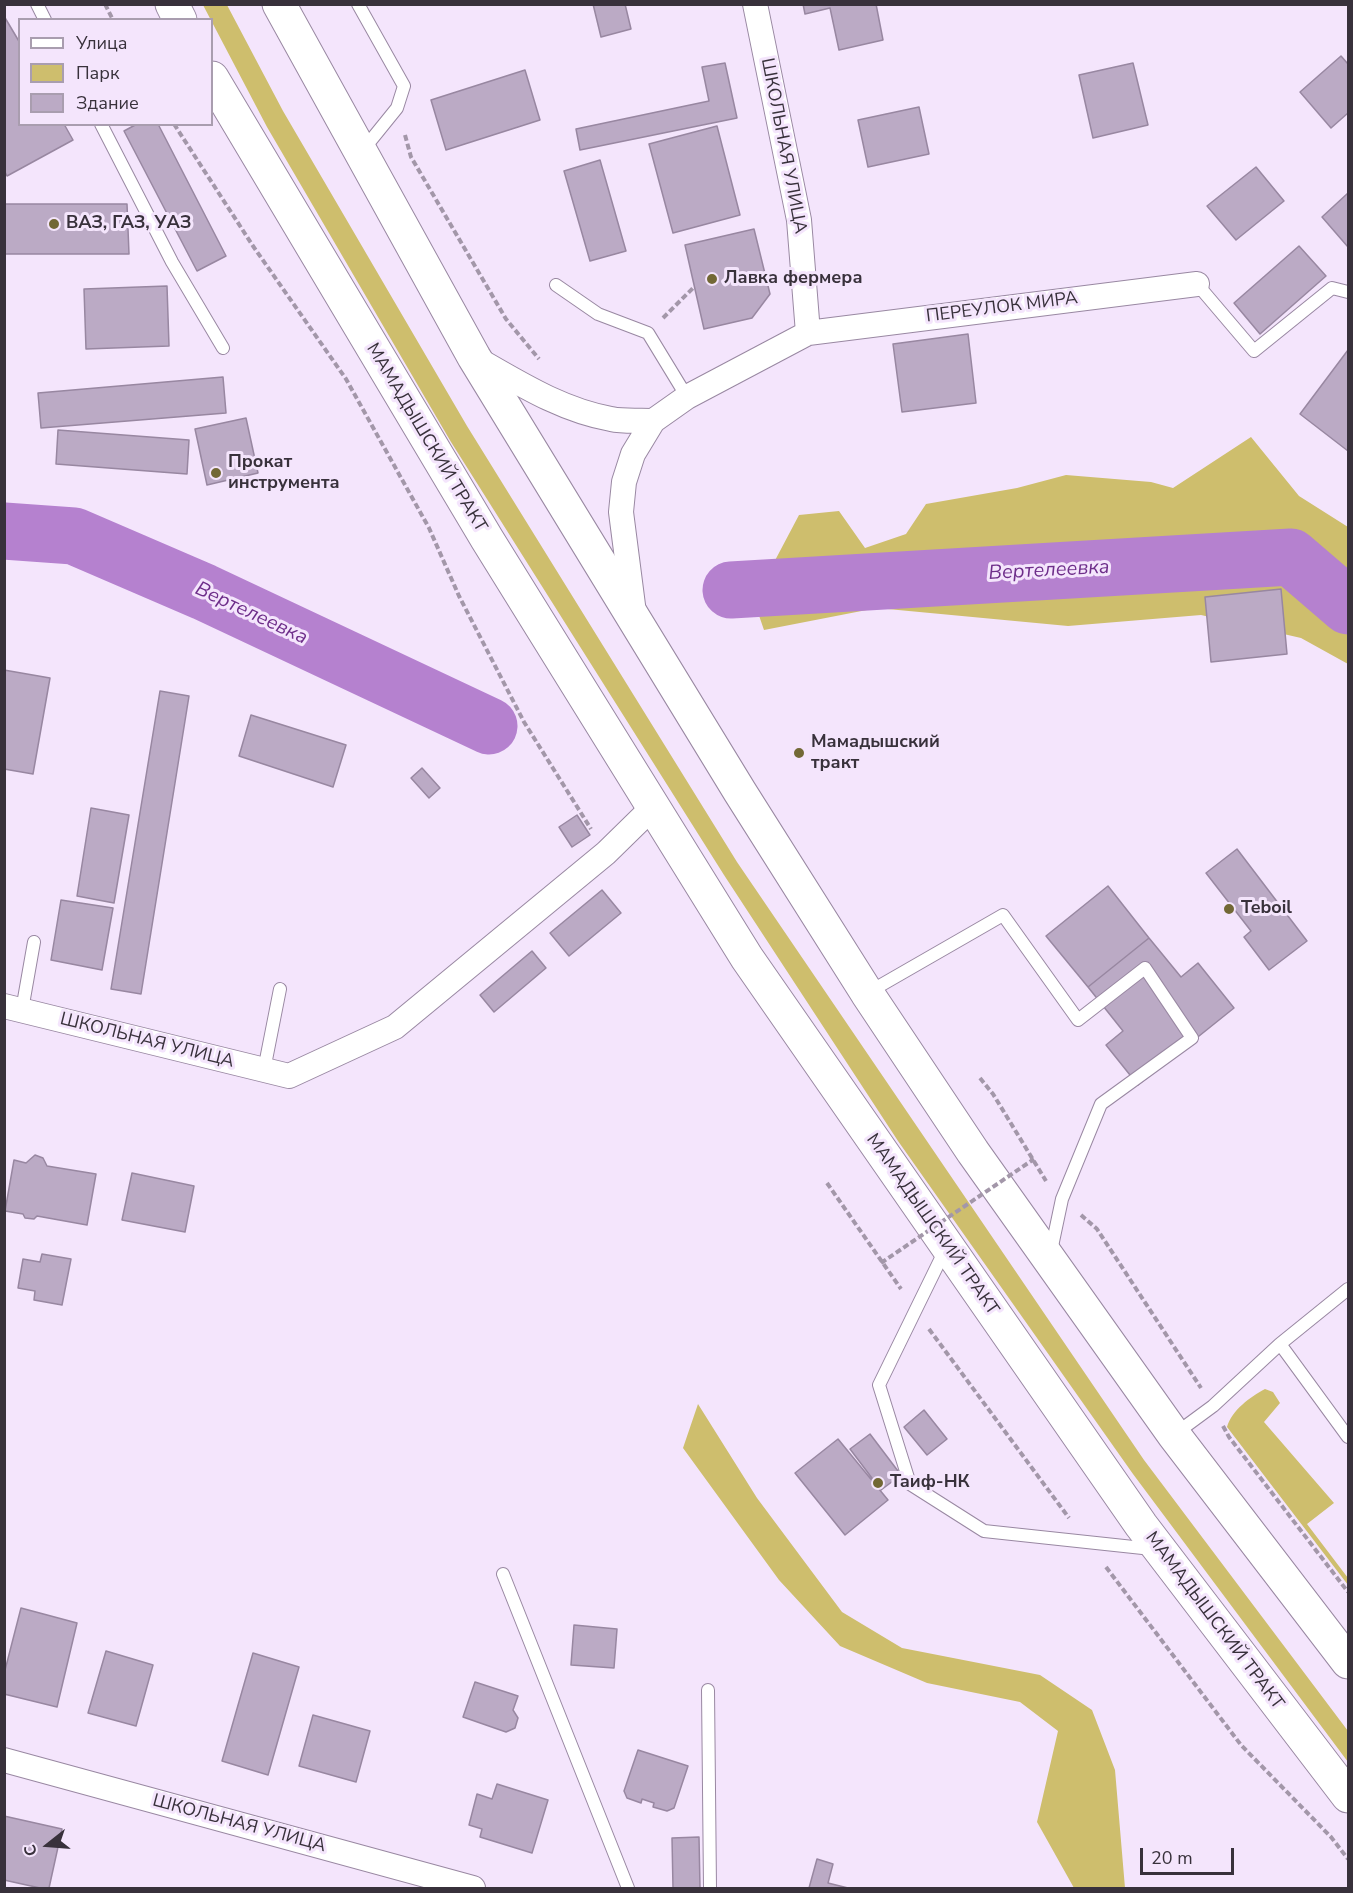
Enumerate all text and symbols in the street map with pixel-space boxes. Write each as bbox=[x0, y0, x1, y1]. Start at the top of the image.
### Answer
legend bbox=[18, 18, 213, 126]
text: Улица bbox=[76, 31, 127, 55]
street label: ШКОЛЬНАЯ УЛИЦА bbox=[755, 56, 811, 236]
text: Парк bbox=[76, 61, 119, 85]
text: Здание bbox=[76, 91, 139, 115]
place label: ВАЗ, ГАЗ, УАЗ bbox=[66, 213, 191, 235]
marker: ВАЗ, ГАЗ, УАЗ bbox=[47, 217, 61, 231]
place label: Лавка фермера bbox=[724, 268, 863, 290]
marker: Лавка фермера bbox=[705, 272, 719, 286]
street label: ПЕРЕУЛОК МИРА bbox=[925, 288, 1079, 328]
street label: МАМАДЫШСКИЙ ТРАКТ bbox=[361, 340, 491, 536]
place label: Прокат инструмента bbox=[228, 452, 340, 494]
marker: Прокат инструмента bbox=[209, 466, 223, 480]
water label: Вертелеевка bbox=[988, 556, 1110, 586]
water label: Вертелеевка bbox=[191, 577, 311, 651]
place label: Мамадышский тракт bbox=[811, 732, 940, 774]
marker: Мамадышский тракт bbox=[792, 746, 806, 760]
place label: Teboil bbox=[1241, 898, 1292, 920]
marker: Teboil bbox=[1222, 902, 1236, 916]
street label: ШКОЛЬНАЯ УЛИЦА bbox=[58, 1009, 236, 1073]
street label: МАМАДЫШСКИЙ ТРАКТ bbox=[861, 1130, 1003, 1320]
place label: Таиф-НК bbox=[890, 1472, 970, 1494]
marker: Таиф-НК bbox=[871, 1476, 885, 1490]
street label: МАМАДЫШСКИЙ ТРАКТ bbox=[1140, 1528, 1288, 1714]
street label: ШКОЛЬНАЯ УЛИЦА bbox=[150, 1790, 328, 1858]
north arrow bbox=[18, 1815, 78, 1875]
scale bar bbox=[1143, 1836, 1238, 1874]
text: С bbox=[19, 1842, 43, 1859]
text: 20 m bbox=[1151, 1846, 1193, 1870]

